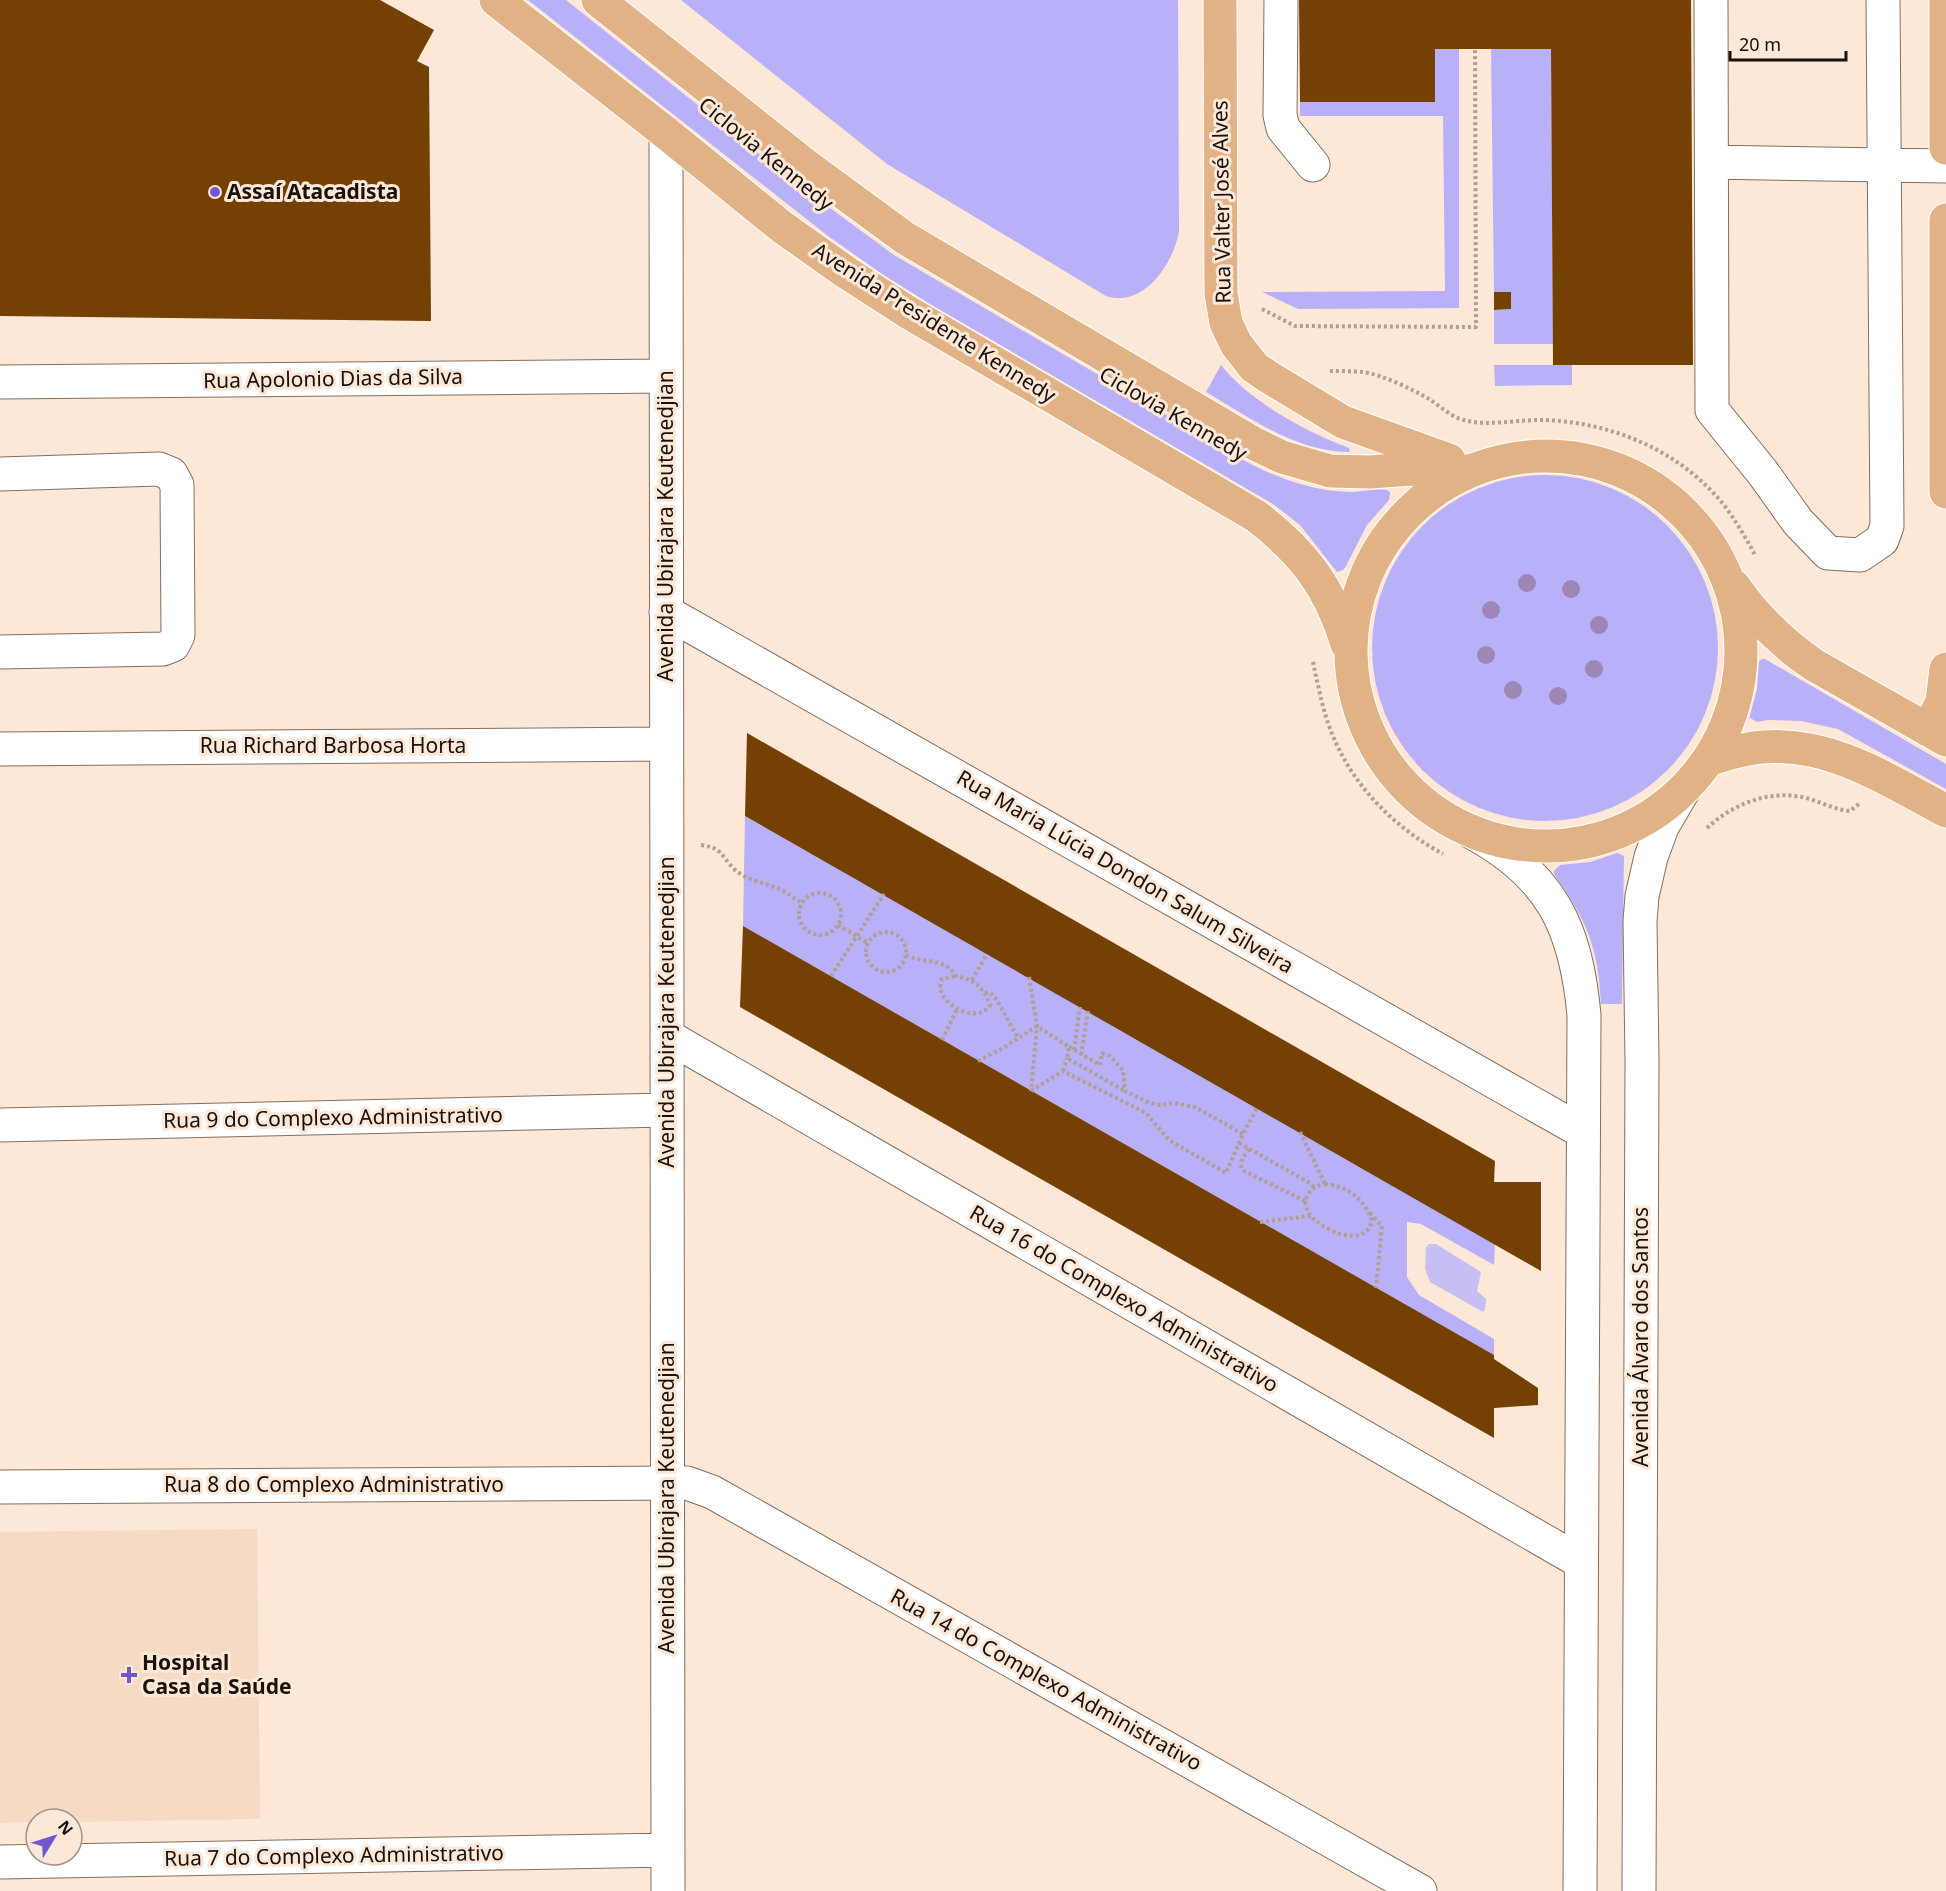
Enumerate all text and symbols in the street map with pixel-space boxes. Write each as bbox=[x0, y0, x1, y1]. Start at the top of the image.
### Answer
scale bar bbox=[1730, 24, 1846, 62]
text: 20 m bbox=[1739, 32, 1781, 56]
street label: Ciclovia Kennedy bbox=[693, 90, 840, 217]
street label: Rua Valter José Alves bbox=[1205, 100, 1237, 304]
place label: Assaí Atacadista bbox=[227, 177, 398, 205]
marker: Assaí Atacadista bbox=[208, 185, 222, 199]
street label: Avenida Presidente Kennedy bbox=[808, 236, 1062, 409]
street label: Ciclovia Kennedy bbox=[1095, 359, 1253, 467]
street label: Rua Apolonio Dias da Silva bbox=[203, 362, 463, 394]
street label: Avenida Ubirajara Keutenedjian bbox=[651, 370, 679, 682]
street label: Rua Richard Barbosa Horta bbox=[200, 731, 466, 759]
street label: Rua Maria Lúcia Dondon Salum Silveira bbox=[952, 763, 1299, 979]
street label: Avenida Ubirajara Keutenedjian bbox=[652, 856, 680, 1168]
street label: Rua 9 do Complexo Administrativo bbox=[163, 1100, 503, 1134]
street label: Rua 16 do Complexo Administrativo bbox=[965, 1198, 1284, 1398]
street label: Avenida Álvaro dos Santos bbox=[1626, 1207, 1654, 1467]
street label: Avenida Ubirajara Keutenedjian bbox=[652, 1342, 680, 1654]
street label: Rua 8 do Complexo Administrativo bbox=[164, 1470, 504, 1498]
street label: Rua 14 do Complexo Administrativo bbox=[886, 1582, 1207, 1777]
place label: Hospital Casa da Saúde bbox=[142, 1648, 292, 1700]
marker: Hospital Casa da Saúde bbox=[120, 1666, 138, 1684]
north arrow bbox=[24, 1807, 84, 1867]
text: N bbox=[53, 1816, 78, 1840]
street label: Rua 7 do Complexo Administrativo bbox=[164, 1838, 504, 1872]

